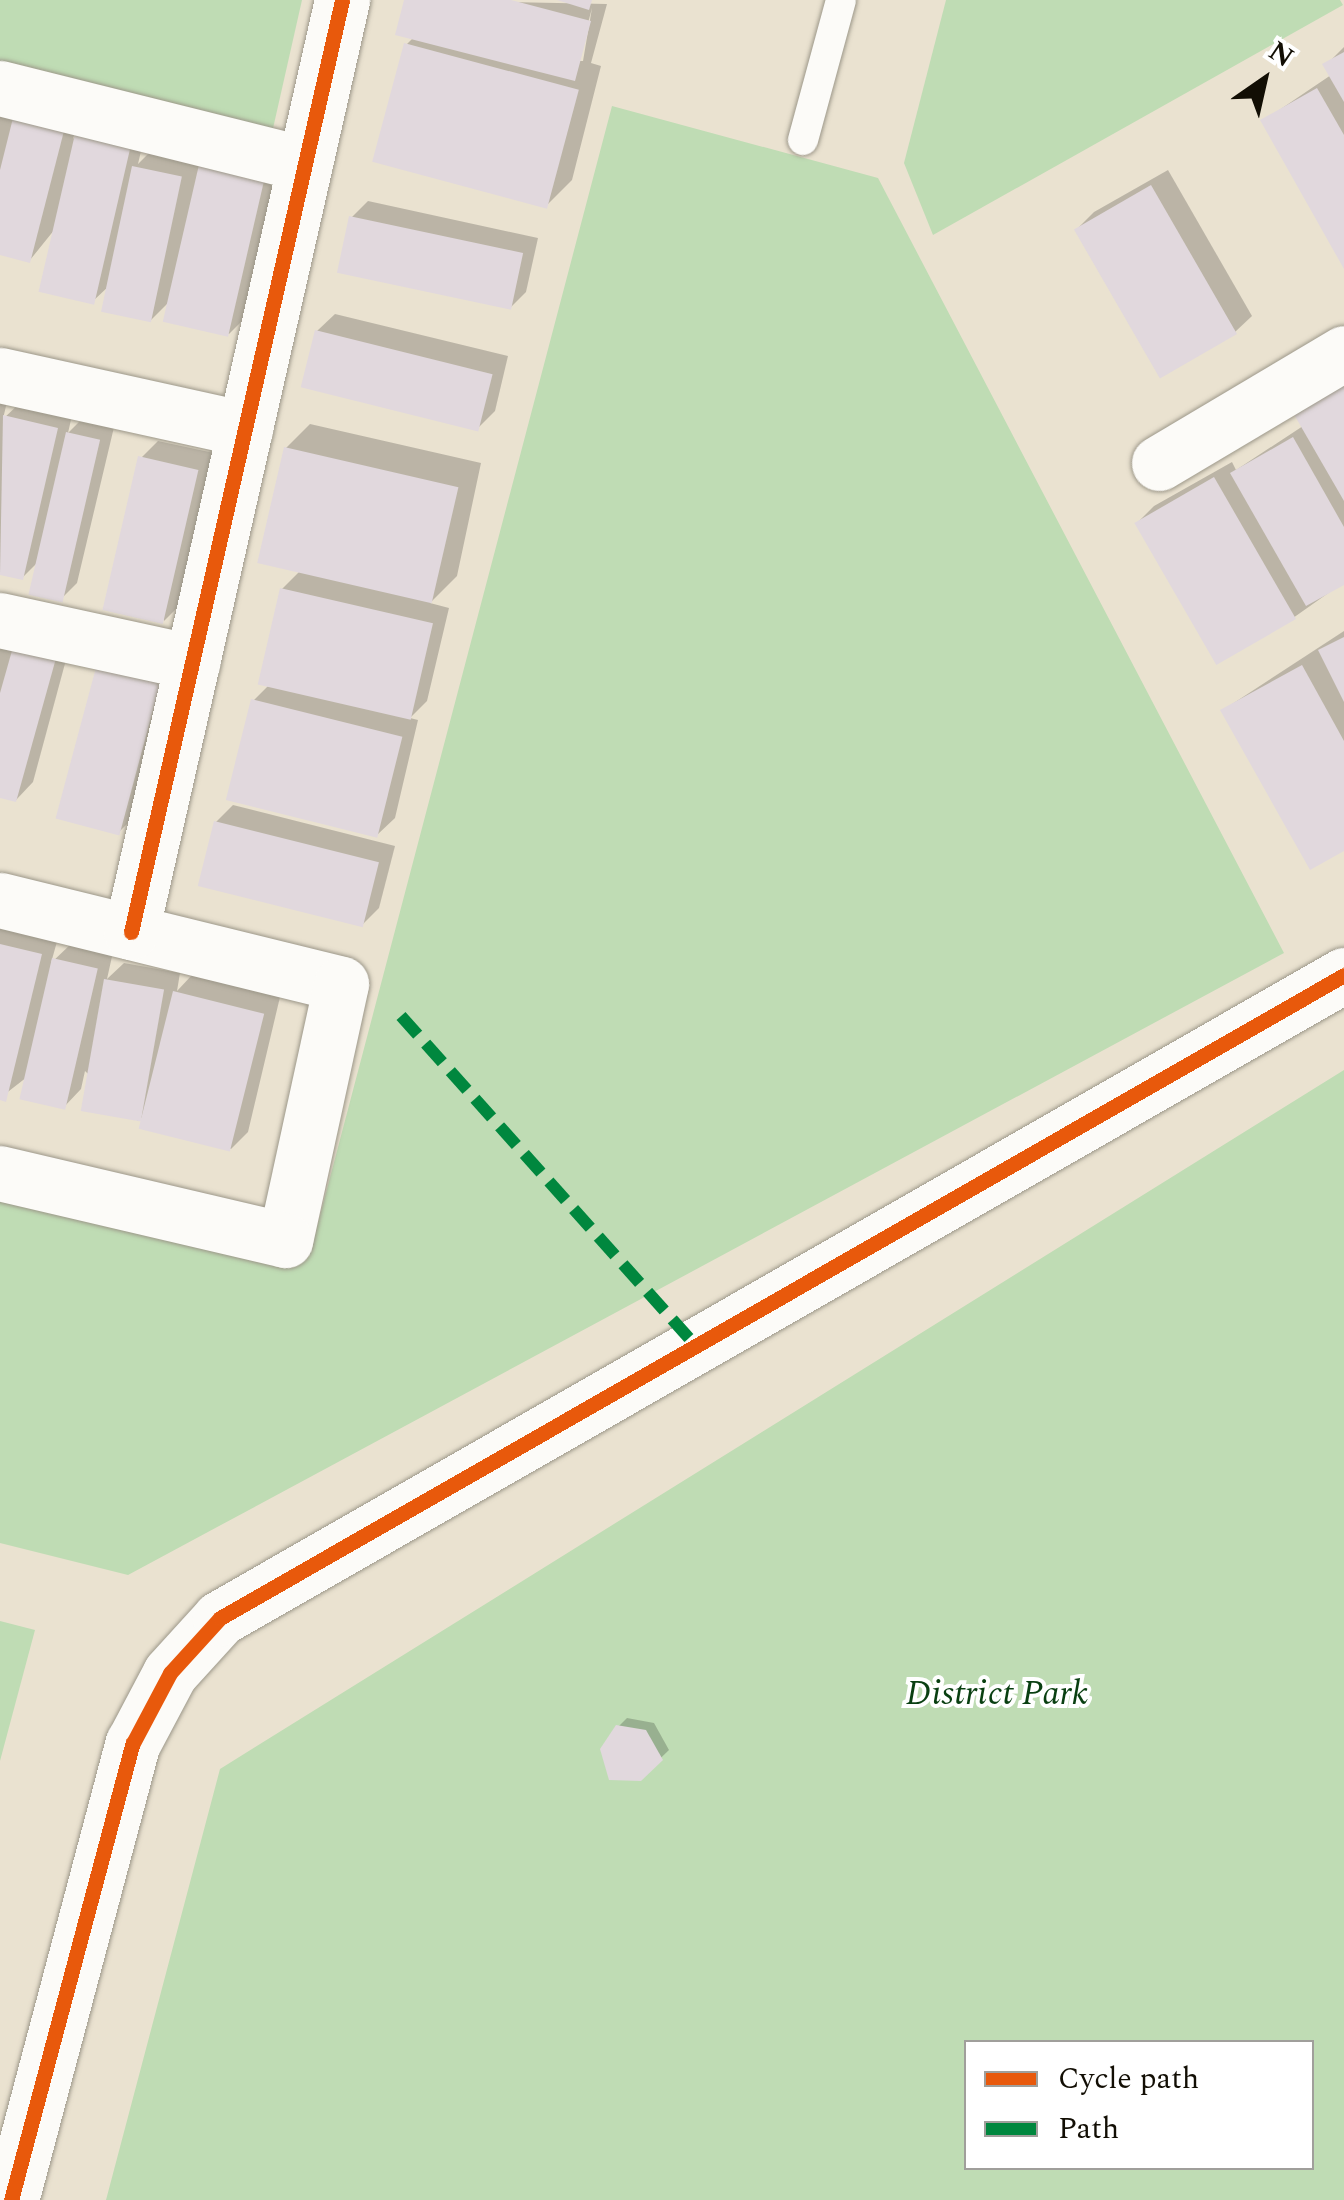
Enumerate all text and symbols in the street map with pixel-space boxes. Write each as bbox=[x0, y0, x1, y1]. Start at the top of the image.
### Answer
north arrow bbox=[1214, 30, 1314, 130]
text: N bbox=[1260, 30, 1303, 79]
park label: District Park bbox=[906, 1673, 1088, 1715]
legend bbox=[964, 2040, 1314, 2170]
text: Cycle path bbox=[1058, 2056, 1199, 2102]
text: Path bbox=[1058, 2106, 1119, 2152]

